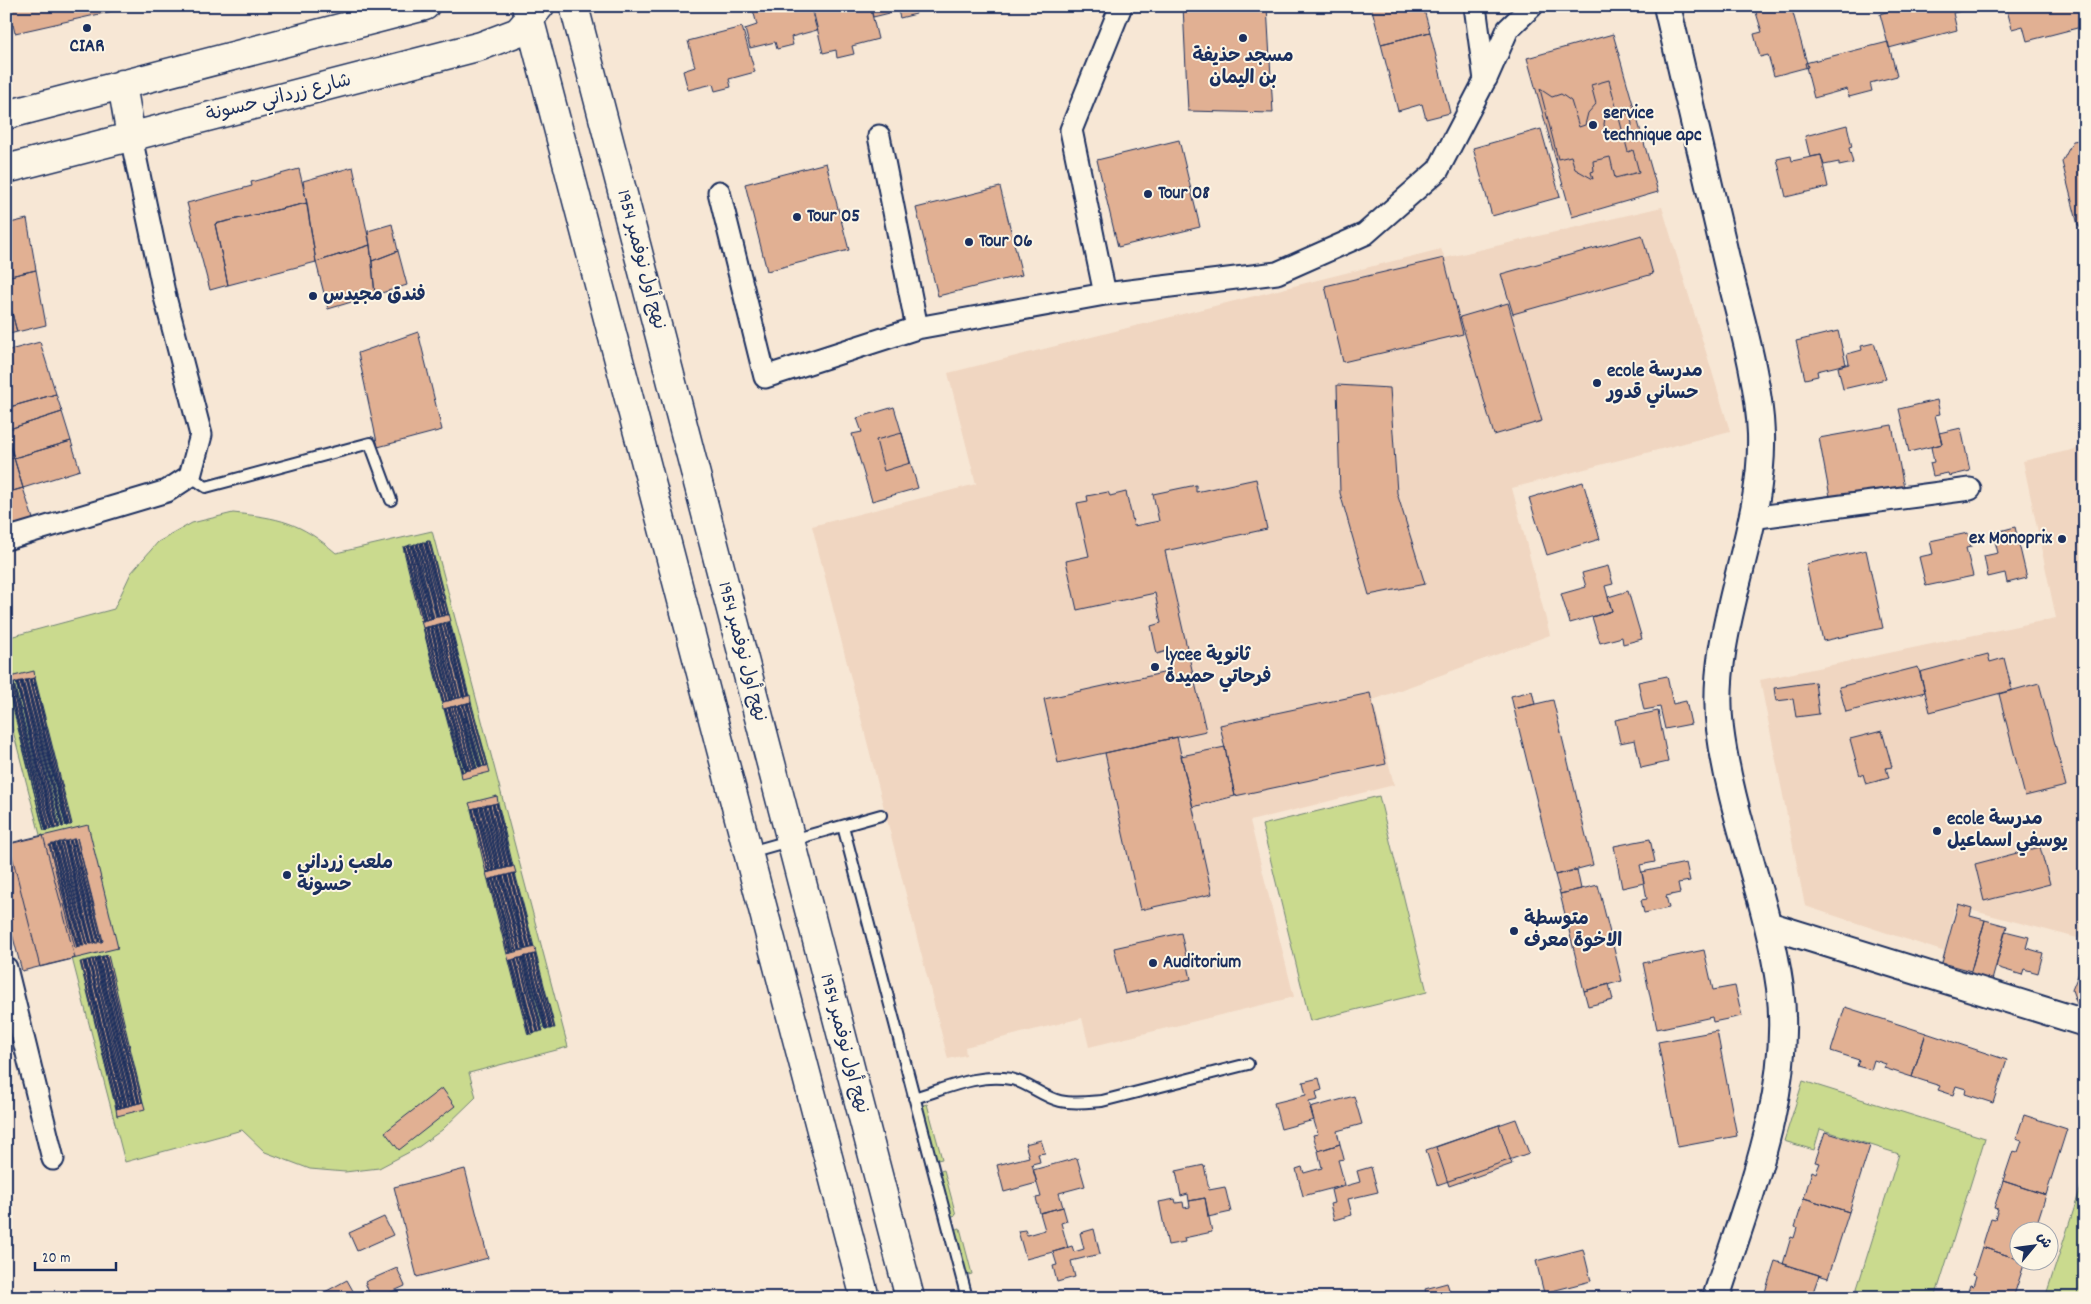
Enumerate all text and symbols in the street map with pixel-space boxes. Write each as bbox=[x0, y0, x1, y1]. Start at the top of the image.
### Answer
marker: CIAR bbox=[81, 22, 93, 34]
marker: مسجد حذيفة بن اليمان bbox=[1237, 32, 1249, 44]
place label: CIAR bbox=[70, 34, 104, 61]
place label: مسجد حذيفة بن اليمان bbox=[1192, 44, 1294, 93]
street label: شارع زرداني حسونة bbox=[204, 68, 354, 130]
place label: service technique apc bbox=[1603, 101, 1702, 150]
marker: service technique apc bbox=[1587, 119, 1599, 131]
place label: Tour 08 bbox=[1158, 181, 1210, 208]
street label: نهج أول نوفمبر 1954 bbox=[608, 187, 672, 333]
marker: Tour 08 bbox=[1142, 188, 1154, 200]
place label: Tour 05 bbox=[807, 204, 860, 231]
marker: Tour 05 bbox=[791, 211, 803, 223]
place label: Tour 06 bbox=[979, 229, 1033, 256]
marker: Tour 06 bbox=[963, 236, 975, 248]
place label: فندق مجيدس bbox=[323, 283, 426, 310]
marker: فندق مجيدس bbox=[307, 290, 319, 302]
place label: ecole مدرسة حساني قدور bbox=[1605, 359, 1703, 408]
marker: ecole مدرسة حساني قدور bbox=[1591, 377, 1603, 389]
place label: ex Monoprix bbox=[1969, 526, 2053, 553]
marker: ex Monoprix bbox=[2056, 533, 2068, 545]
street label: نهج أول نوفمبر 1954 bbox=[709, 579, 773, 725]
place label: lycee ثانوية فرحاتي حميدة bbox=[1165, 643, 1271, 692]
marker: lycee ثانوية فرحاتي حميدة bbox=[1149, 661, 1161, 673]
place label: ecole مدرسة يوسفي اسماعيل bbox=[1947, 807, 2068, 856]
marker: ecole مدرسة يوسفي اسماعيل bbox=[1931, 825, 1943, 837]
place label: ملعب زرداني حسونة bbox=[297, 851, 393, 900]
marker: ملعب زرداني حسونة bbox=[281, 869, 293, 881]
place label: متوسطة الاخوة معرف bbox=[1524, 907, 1622, 956]
marker: متوسطة الاخوة معرف bbox=[1508, 925, 1520, 937]
place label: Auditorium bbox=[1163, 950, 1241, 977]
marker: Auditorium bbox=[1147, 957, 1159, 969]
street label: نهج أول نوفمبر 1954 bbox=[811, 971, 875, 1117]
north arrow bbox=[2008, 1222, 2058, 1272]
text: ش bbox=[2031, 1229, 2056, 1252]
scale bar bbox=[35, 1239, 116, 1271]
text: 20 m bbox=[42, 1248, 70, 1270]

